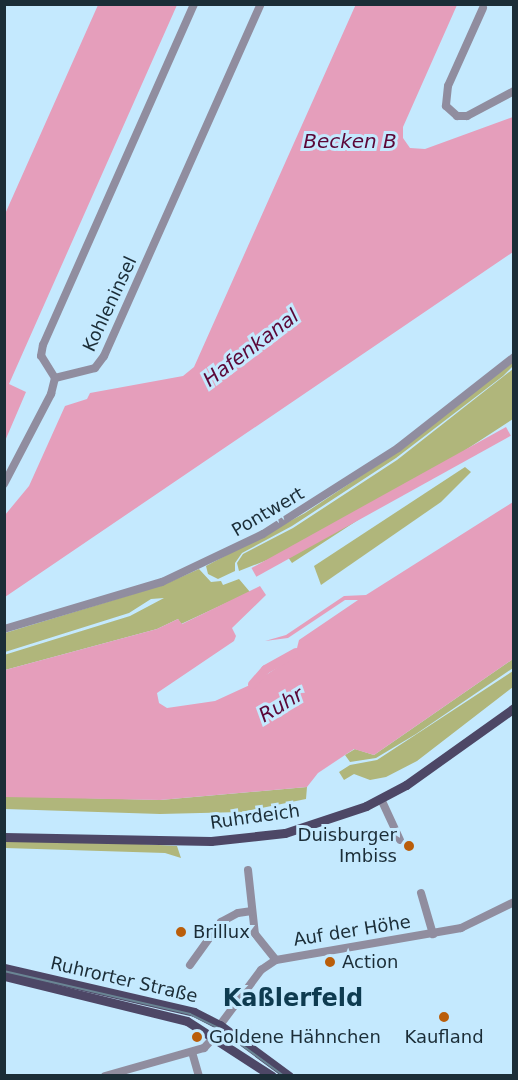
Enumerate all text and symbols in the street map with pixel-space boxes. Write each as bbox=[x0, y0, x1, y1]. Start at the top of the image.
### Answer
water label: Becken B bbox=[303, 129, 397, 153]
street label: Kohleninsel bbox=[79, 253, 141, 355]
water label: Hafenkanal bbox=[198, 304, 304, 392]
street label: Pontwert bbox=[228, 483, 308, 541]
water label: Ruhr bbox=[254, 682, 308, 728]
street label: Ruhrdeich bbox=[209, 800, 301, 834]
place label: Duisburger Imbiss bbox=[298, 825, 397, 868]
marker: Duisburger Imbiss bbox=[402, 839, 416, 853]
street label: Auf der Höhe bbox=[292, 911, 412, 951]
place label: Brillux bbox=[193, 921, 250, 943]
marker: Brillux bbox=[174, 925, 188, 939]
place label: Action bbox=[342, 951, 398, 973]
street label: Ruhrorter Straße bbox=[48, 953, 200, 1007]
marker: Action bbox=[323, 955, 337, 969]
district label: Kaßlerfeld bbox=[223, 985, 363, 1013]
marker: Kaufland bbox=[437, 1010, 451, 1024]
place label: Goldene Hähnchen bbox=[209, 1026, 381, 1048]
place label: Kaufland bbox=[404, 1026, 484, 1048]
marker: Goldene Hähnchen bbox=[190, 1030, 204, 1044]

